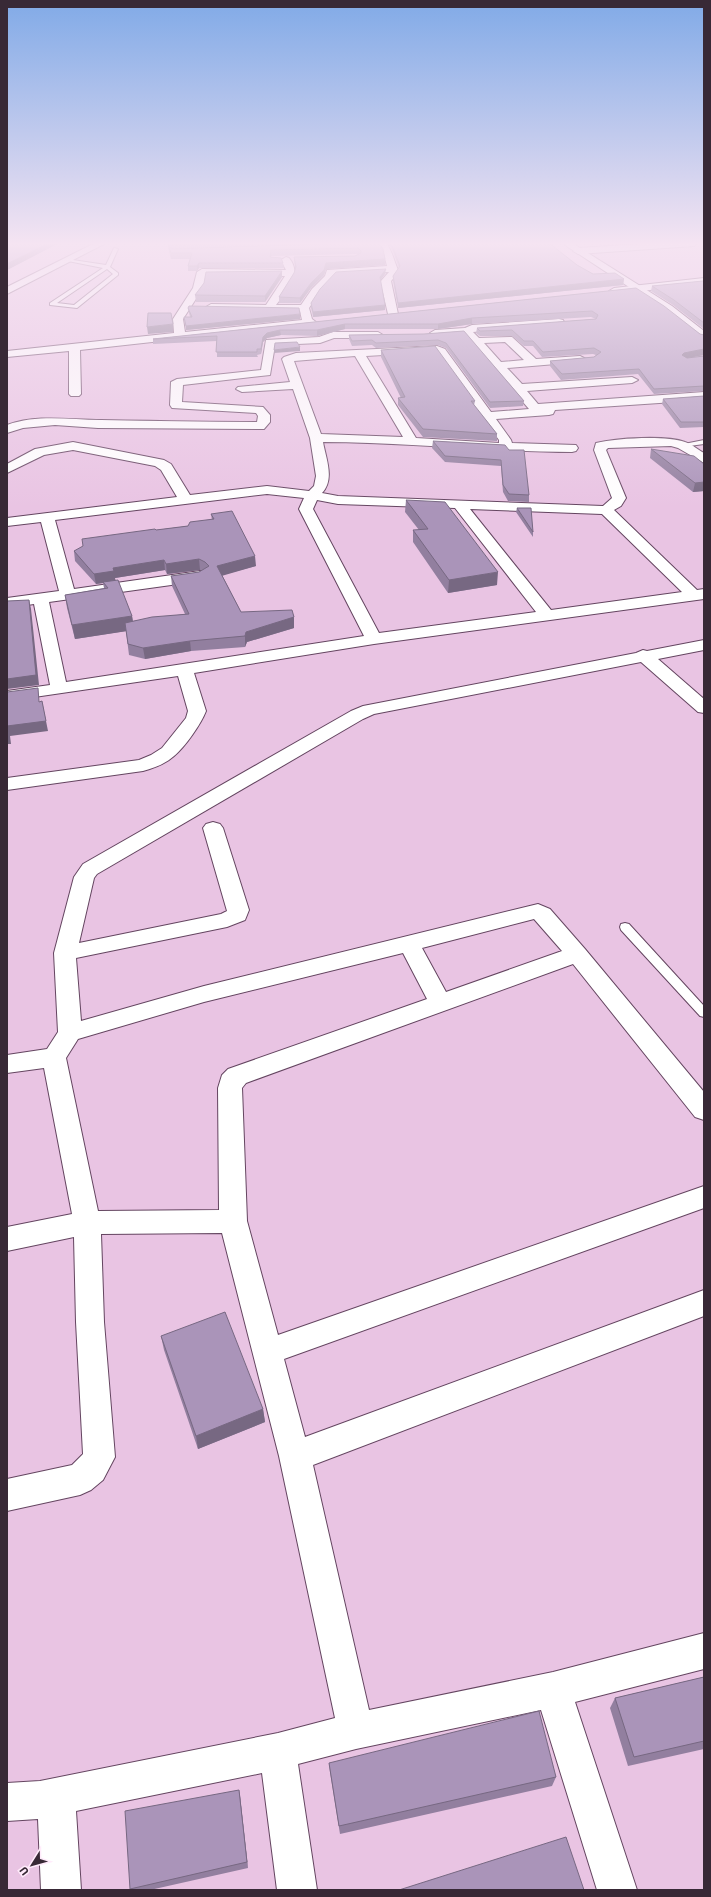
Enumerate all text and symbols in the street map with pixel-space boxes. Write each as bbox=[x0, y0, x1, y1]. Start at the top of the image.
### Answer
north arrow bbox=[12, 1845, 52, 1885]
text: U bbox=[16, 1864, 32, 1878]

